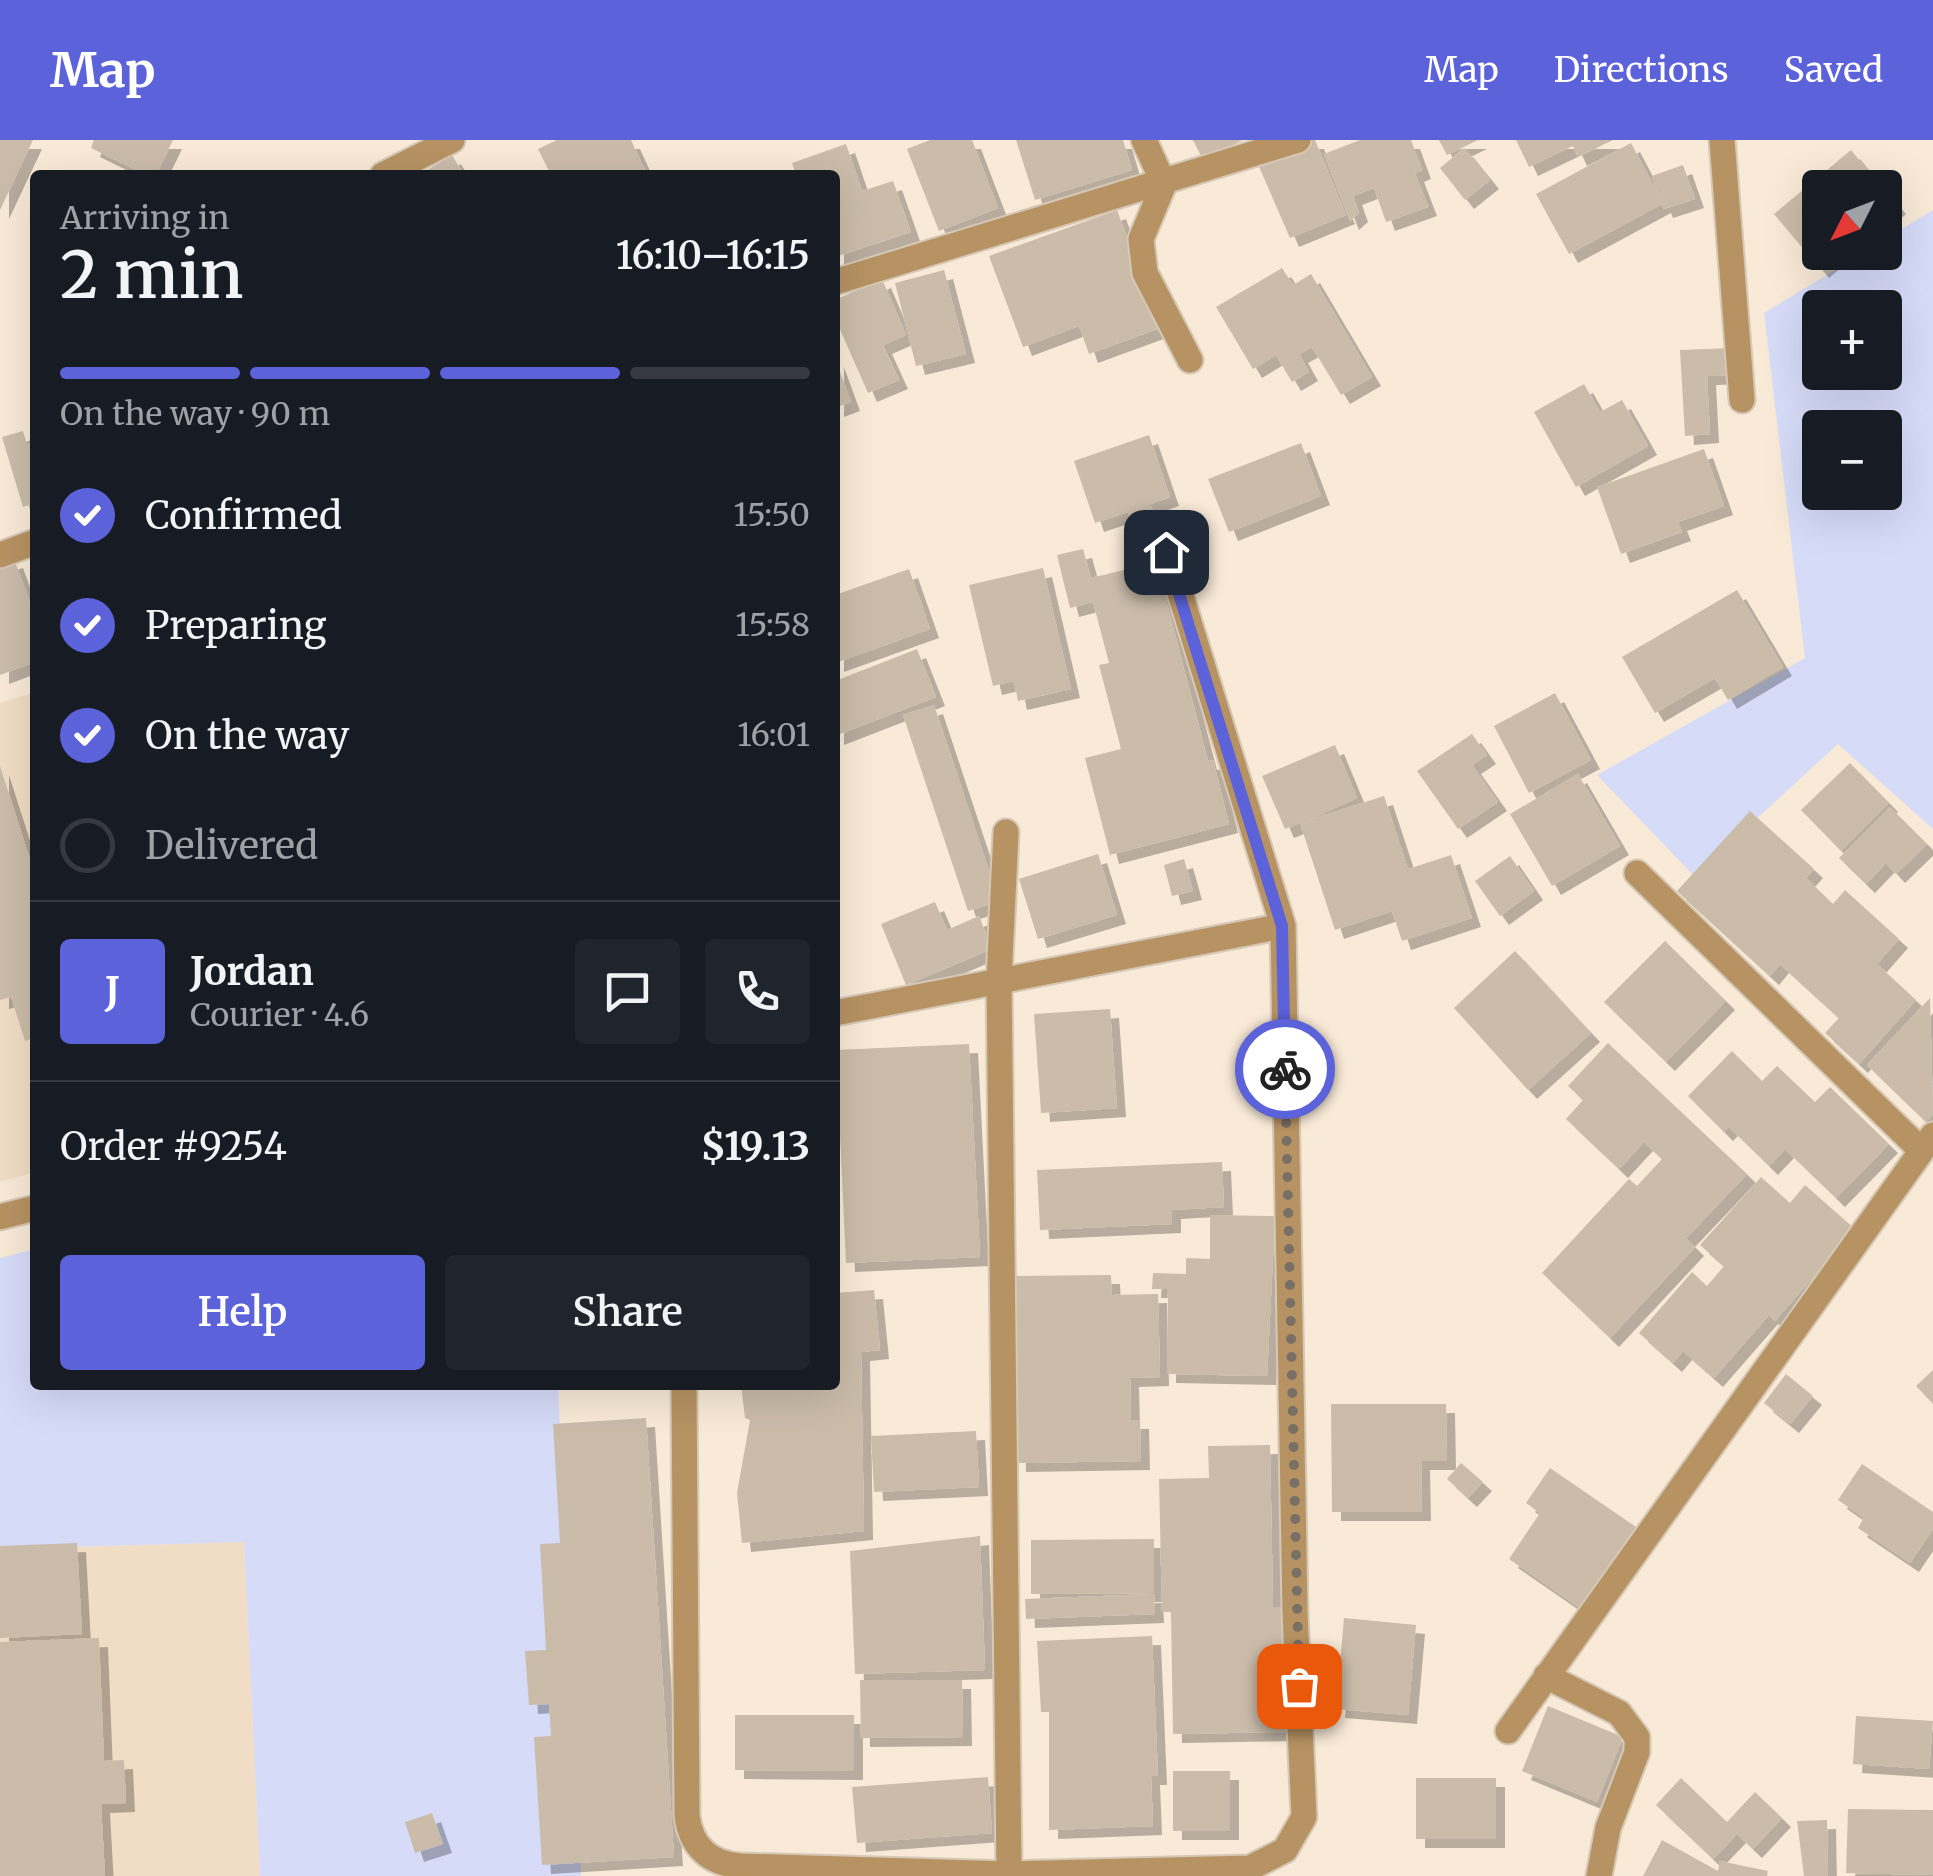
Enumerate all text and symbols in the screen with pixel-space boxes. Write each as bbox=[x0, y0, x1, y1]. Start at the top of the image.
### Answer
text: Map bbox=[50, 40, 155, 100]
text: Map bbox=[1424, 48, 1499, 92]
text: Directions bbox=[1554, 48, 1729, 92]
text: Saved bbox=[1784, 48, 1883, 92]
north arrow bbox=[1802, 170, 1902, 270]
map controls bbox=[1802, 170, 1902, 510]
text: Arriving in bbox=[60, 198, 229, 238]
text: 16:10–16:15 bbox=[616, 232, 810, 279]
text: 2 min bbox=[60, 234, 244, 316]
button: + bbox=[1802, 290, 1902, 390]
text: On the way · 90 m bbox=[60, 394, 330, 434]
button: − bbox=[1802, 410, 1902, 510]
icon: check bbox=[60, 488, 115, 543]
text: Confirmed bbox=[145, 492, 342, 539]
text: 15:50 bbox=[734, 495, 810, 535]
pin bbox=[1124, 510, 1209, 595]
icon: home bbox=[1139, 525, 1194, 580]
icon: check bbox=[60, 598, 115, 653]
text: Preparing bbox=[145, 602, 327, 649]
text: 15:58 bbox=[735, 605, 810, 645]
icon: check bbox=[60, 708, 115, 763]
text: On the way bbox=[145, 712, 349, 759]
text: 16:01 bbox=[737, 715, 810, 755]
text: Delivered bbox=[145, 822, 318, 869]
button: chat bbox=[575, 939, 680, 1044]
button: phone bbox=[705, 939, 810, 1044]
text: Jordan bbox=[190, 948, 314, 995]
text: J bbox=[105, 968, 120, 1015]
text: Courier · 4.6 bbox=[190, 995, 369, 1035]
courier bbox=[1235, 1019, 1335, 1119]
icon: bike bbox=[1258, 1042, 1313, 1097]
text: Order #9254 bbox=[60, 1123, 287, 1170]
text: $19.13 bbox=[701, 1123, 810, 1170]
button: Help bbox=[60, 1255, 425, 1370]
button: Share bbox=[445, 1255, 810, 1370]
pin bbox=[1257, 1644, 1342, 1729]
icon: bag bbox=[1272, 1659, 1327, 1714]

